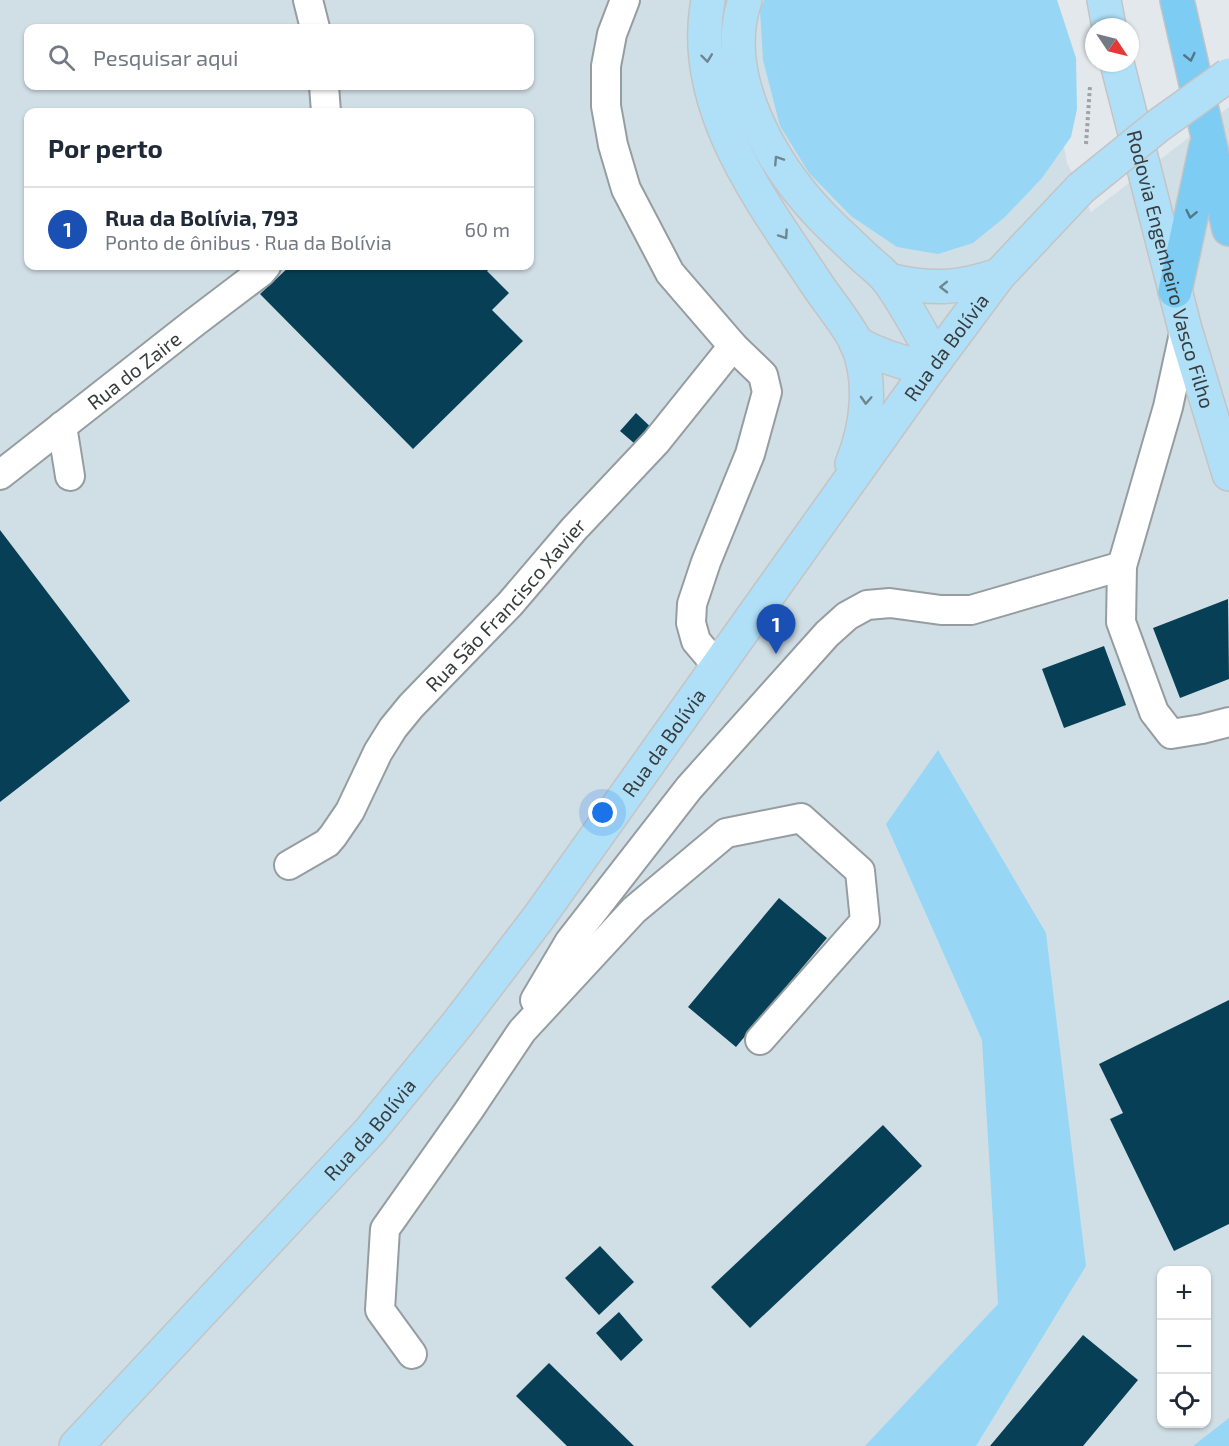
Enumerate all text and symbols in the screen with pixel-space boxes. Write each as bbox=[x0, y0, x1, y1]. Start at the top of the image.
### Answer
north arrow bbox=[1085, 18, 1139, 72]
search box bbox=[24, 24, 534, 90]
icon: search bbox=[45, 41, 78, 74]
text: Pesquisar aqui bbox=[93, 44, 239, 70]
one-way arrow bbox=[1182, 52, 1195, 62]
one-way arrow bbox=[700, 54, 713, 63]
street label: Rodovia Engenheiro Vasco Filho bbox=[1123, 127, 1220, 411]
text: Por perto bbox=[48, 132, 163, 163]
one-way arrow bbox=[774, 156, 786, 166]
text: Rua da Bolívia, 793 bbox=[105, 204, 299, 230]
one-way arrow bbox=[1186, 209, 1199, 219]
text: 1 bbox=[63, 217, 72, 241]
text: 60 m bbox=[465, 217, 510, 241]
one-way arrow bbox=[777, 228, 788, 239]
text: Ponto de ônibus · Rua da Bolívia bbox=[105, 230, 392, 254]
one-way arrow bbox=[940, 281, 949, 293]
street label: Rua da Bolívia bbox=[898, 288, 993, 405]
street label: Rua do Zaire bbox=[82, 326, 185, 414]
one-way arrow bbox=[859, 395, 872, 404]
street label: Rua São Francisco Xavier bbox=[420, 513, 590, 696]
pin: 1 bbox=[756, 604, 796, 654]
street label: Rua da Bolívia bbox=[617, 683, 710, 801]
your location bbox=[588, 798, 617, 827]
street label: Rua da Bolívia bbox=[319, 1073, 420, 1185]
map controls bbox=[1157, 1266, 1211, 1428]
button: + bbox=[1157, 1266, 1211, 1320]
button: − bbox=[1157, 1320, 1211, 1374]
button: locate bbox=[1157, 1374, 1211, 1428]

